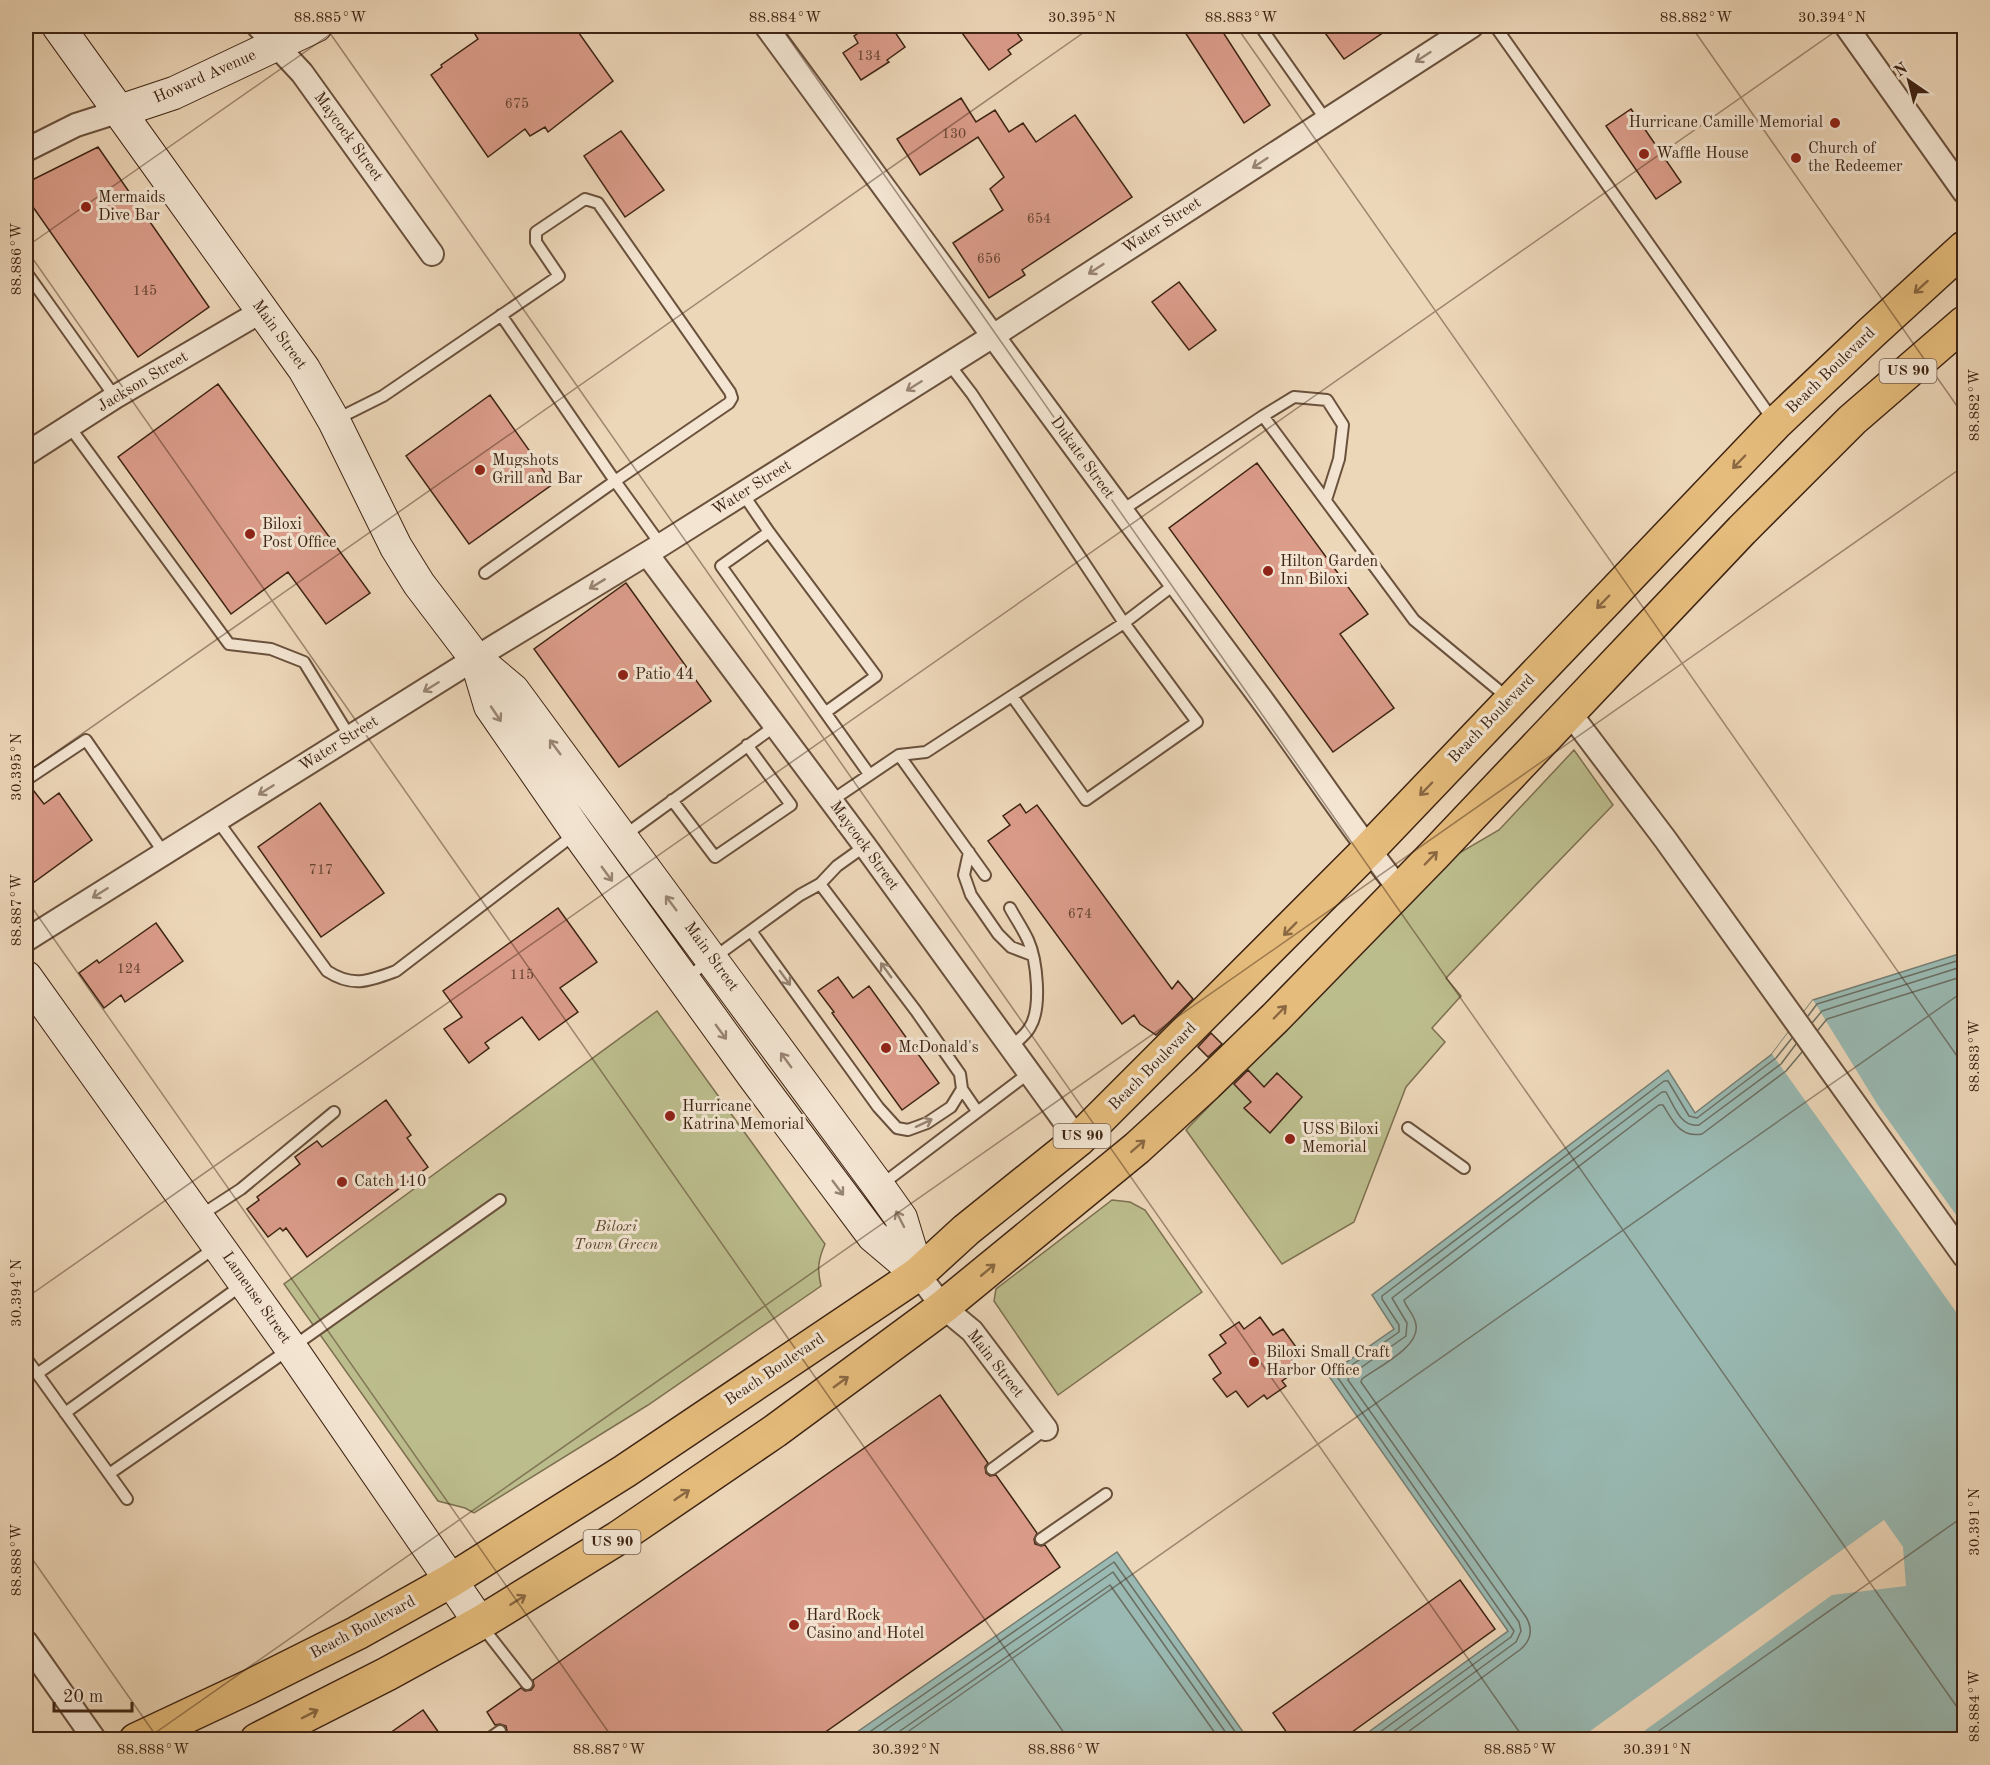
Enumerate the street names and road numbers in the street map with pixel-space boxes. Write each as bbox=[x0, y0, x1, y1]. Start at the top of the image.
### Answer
street label: Howard Avenue bbox=[151, 47, 259, 107]
street label: Maycock Street bbox=[310, 89, 386, 185]
street label: Water Street bbox=[1120, 195, 1204, 257]
street label: Main Street bbox=[249, 297, 310, 373]
street label: Beach Boulevard bbox=[1784, 325, 1878, 417]
street label: Jackson Street bbox=[95, 349, 191, 415]
road number: US 90 bbox=[1880, 359, 1936, 383]
street label: Dukate Street bbox=[1047, 414, 1117, 502]
street label: Water Street bbox=[710, 457, 795, 519]
street label: Beach Boulevard bbox=[1446, 672, 1538, 766]
street label: Water Street bbox=[297, 713, 382, 775]
street label: Maycock Street bbox=[826, 798, 902, 894]
street label: Main Street bbox=[681, 919, 742, 995]
street label: Beach Boulevard bbox=[1106, 1020, 1200, 1114]
road number: US 90 bbox=[1054, 1124, 1110, 1148]
street label: Lameuse Street bbox=[218, 1249, 294, 1347]
street label: Main Street bbox=[964, 1327, 1027, 1401]
street label: Beach Boulevard bbox=[722, 1331, 828, 1409]
road number: US 90 bbox=[584, 1530, 640, 1554]
street label: Beach Boulevard bbox=[308, 1594, 418, 1662]

